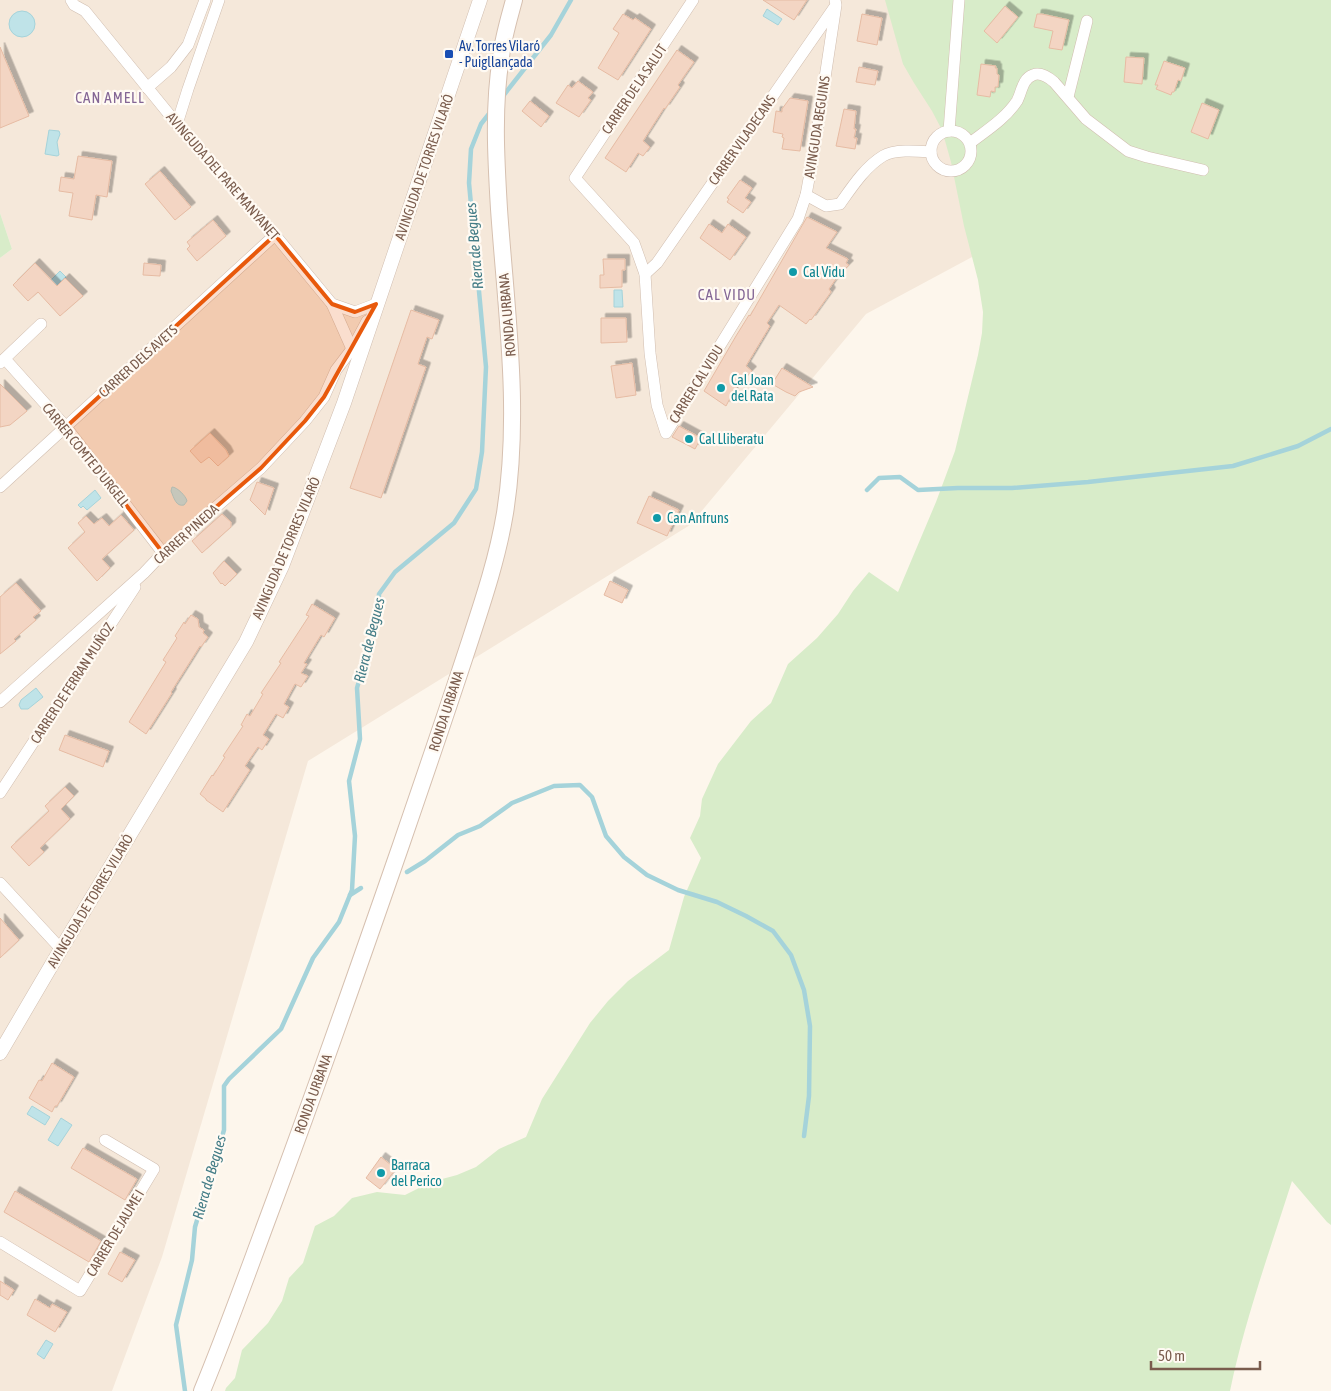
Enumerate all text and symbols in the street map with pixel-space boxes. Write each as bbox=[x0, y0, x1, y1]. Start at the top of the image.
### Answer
place label: Av. Torres Vilaró - Puigllançada bbox=[459, 38, 540, 70]
street label: CARRER DE LA SALUT bbox=[598, 41, 670, 137]
marker: Av. Torres Vilaró - Puigllançada bbox=[443, 48, 455, 60]
street label: AVINGUDA BEGUINS bbox=[801, 74, 833, 179]
district label: CAN AMELL bbox=[75, 89, 145, 106]
street label: AVINGUDA DE TORRES VILARÓ bbox=[392, 92, 456, 242]
street label: CARRER VILADECANS bbox=[705, 92, 779, 188]
street label: AVINGUDA DEL PARE MANYANET bbox=[163, 109, 283, 243]
water label: Riera de Begues bbox=[462, 202, 486, 290]
place label: Cal Vidu bbox=[803, 264, 845, 280]
marker: Cal Vidu bbox=[787, 266, 799, 278]
street label: RONDA URBANA bbox=[495, 272, 519, 357]
district label: CAL VIDU bbox=[698, 286, 756, 303]
street label: CARRER DELS AVETS bbox=[95, 321, 181, 401]
street label: CARRER CAL VIDU bbox=[666, 342, 726, 426]
place label: Cal Joan del Rata bbox=[731, 372, 774, 404]
marker: Cal Joan del Rata bbox=[715, 382, 727, 394]
street label: CARRER COMTE D'URGELL bbox=[39, 400, 133, 511]
place label: Cal Lliberatu bbox=[699, 431, 764, 447]
marker: Cal Lliberatu bbox=[683, 433, 695, 445]
street label: AVINGUDA DE TORRES VILARÓ bbox=[249, 475, 323, 621]
street label: CARRER PINEDA bbox=[150, 501, 222, 567]
place label: Can Anfruns bbox=[667, 510, 729, 526]
marker: Can Anfruns bbox=[651, 512, 663, 524]
water label: Riera de Begues bbox=[350, 596, 388, 684]
street label: CARRER DE FERRAN MUÑOZ bbox=[27, 620, 117, 746]
street label: RONDA URBANA bbox=[425, 669, 467, 753]
street label: AVINGUDA DE TORRES VILARÓ bbox=[44, 831, 136, 971]
street label: RONDA URBANA bbox=[291, 1052, 335, 1136]
water label: Riera de Begues bbox=[189, 1133, 229, 1221]
place label: Barraca del Perico bbox=[391, 1157, 442, 1189]
marker: Barraca del Perico bbox=[375, 1167, 387, 1179]
street label: CARRER DE JAUME I bbox=[83, 1187, 147, 1279]
scale bar bbox=[1151, 1338, 1260, 1370]
text: 50 m bbox=[1158, 1347, 1185, 1364]

